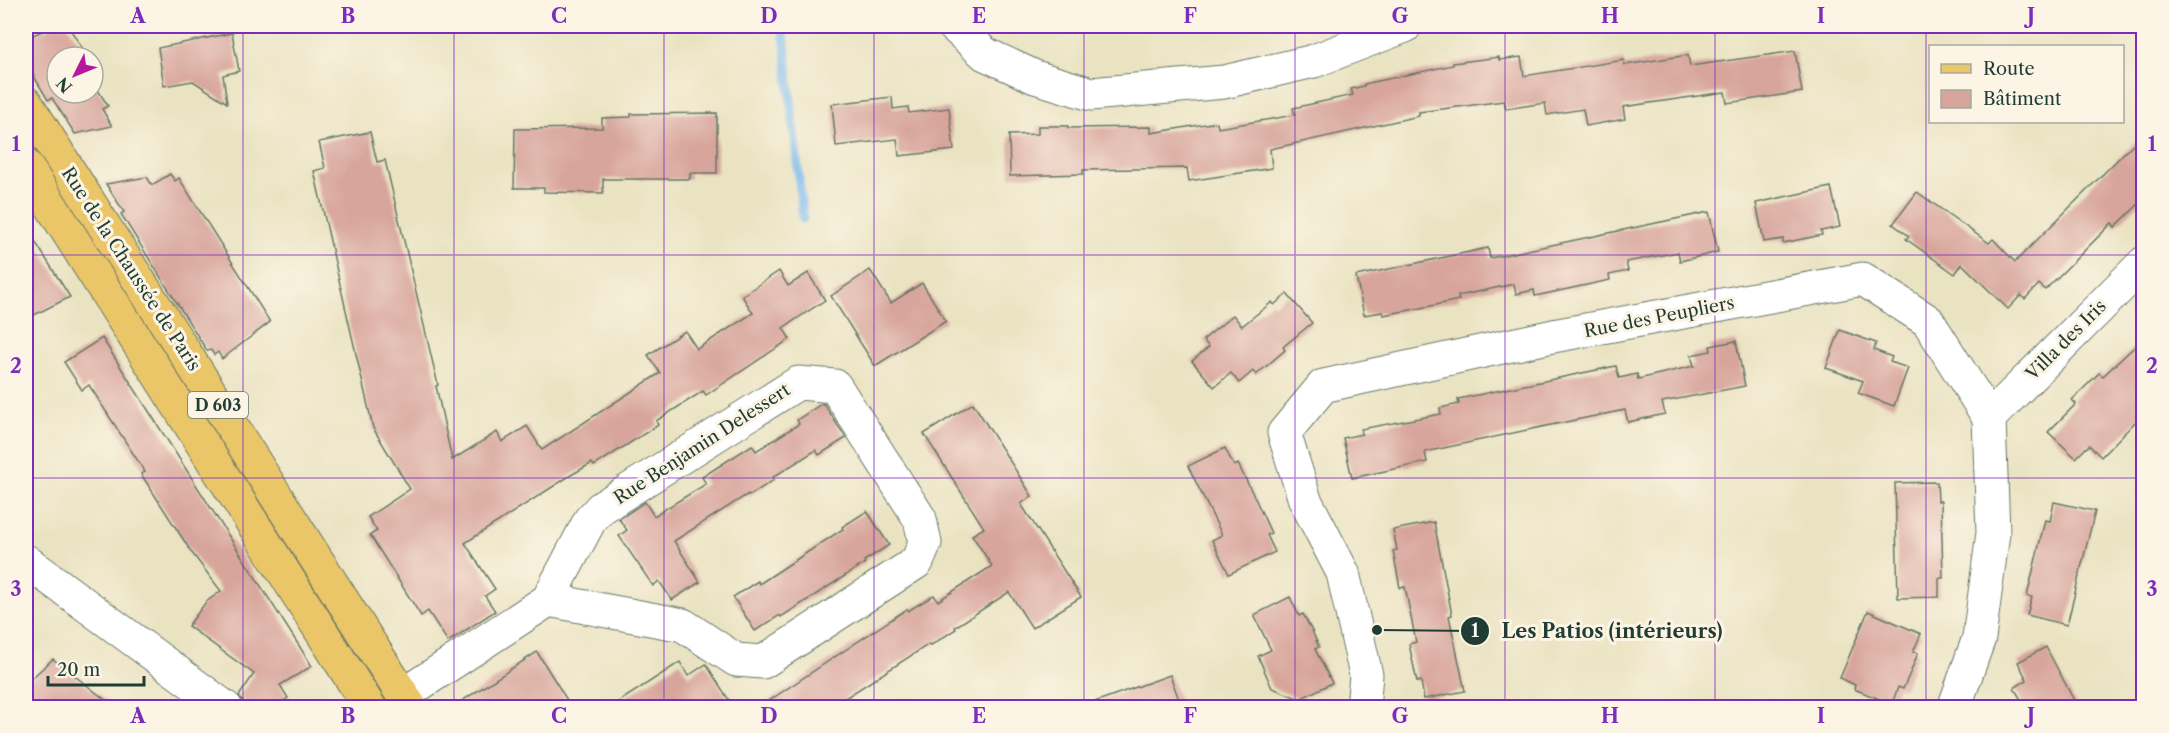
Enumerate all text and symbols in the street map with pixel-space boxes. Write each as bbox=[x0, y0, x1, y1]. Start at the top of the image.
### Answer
text: A bbox=[129, 4, 146, 28]
text: B bbox=[341, 4, 356, 28]
text: C bbox=[551, 4, 567, 28]
text: D bbox=[760, 4, 778, 28]
text: E bbox=[972, 4, 986, 28]
text: F bbox=[1183, 4, 1197, 28]
text: G bbox=[1392, 4, 1409, 28]
text: H bbox=[1601, 4, 1619, 28]
text: I bbox=[1817, 4, 1825, 28]
text: J bbox=[2023, 4, 2035, 28]
north arrow bbox=[45, 45, 105, 105]
legend bbox=[1929, 45, 2124, 123]
text: Route bbox=[1983, 58, 2035, 80]
text: N bbox=[52, 73, 76, 97]
text: Bâtiment bbox=[1983, 88, 2062, 110]
text: 1 bbox=[12, 132, 21, 156]
text: 1 bbox=[2148, 132, 2157, 156]
street label: Rue de la Chaussée de Paris bbox=[57, 163, 205, 375]
street label: Rue des Peupliers bbox=[1582, 292, 1736, 342]
street label: Villa des Iris bbox=[2021, 295, 2111, 385]
text: 2 bbox=[10, 354, 22, 378]
text: 2 bbox=[2146, 354, 2158, 378]
street label: Rue Benjamin Delessert bbox=[610, 378, 795, 509]
road number: D 603 bbox=[188, 392, 248, 418]
text: 3 bbox=[10, 577, 22, 601]
text: 3 bbox=[2146, 577, 2158, 601]
callout: Les Patios (intérieurs) bbox=[1460, 612, 1735, 650]
text: Les Patios (intérieurs) bbox=[1501, 619, 1723, 643]
text: 1 bbox=[1471, 620, 1479, 642]
scale bar bbox=[48, 649, 144, 687]
text: 20 m bbox=[57, 659, 101, 681]
text: A bbox=[129, 704, 146, 728]
text: B bbox=[341, 704, 356, 728]
text: C bbox=[551, 704, 567, 728]
text: D bbox=[760, 704, 778, 728]
text: E bbox=[972, 704, 986, 728]
text: F bbox=[1183, 704, 1197, 728]
text: G bbox=[1392, 704, 1409, 728]
text: H bbox=[1601, 704, 1619, 728]
text: I bbox=[1817, 704, 1825, 728]
text: J bbox=[2023, 704, 2035, 728]

